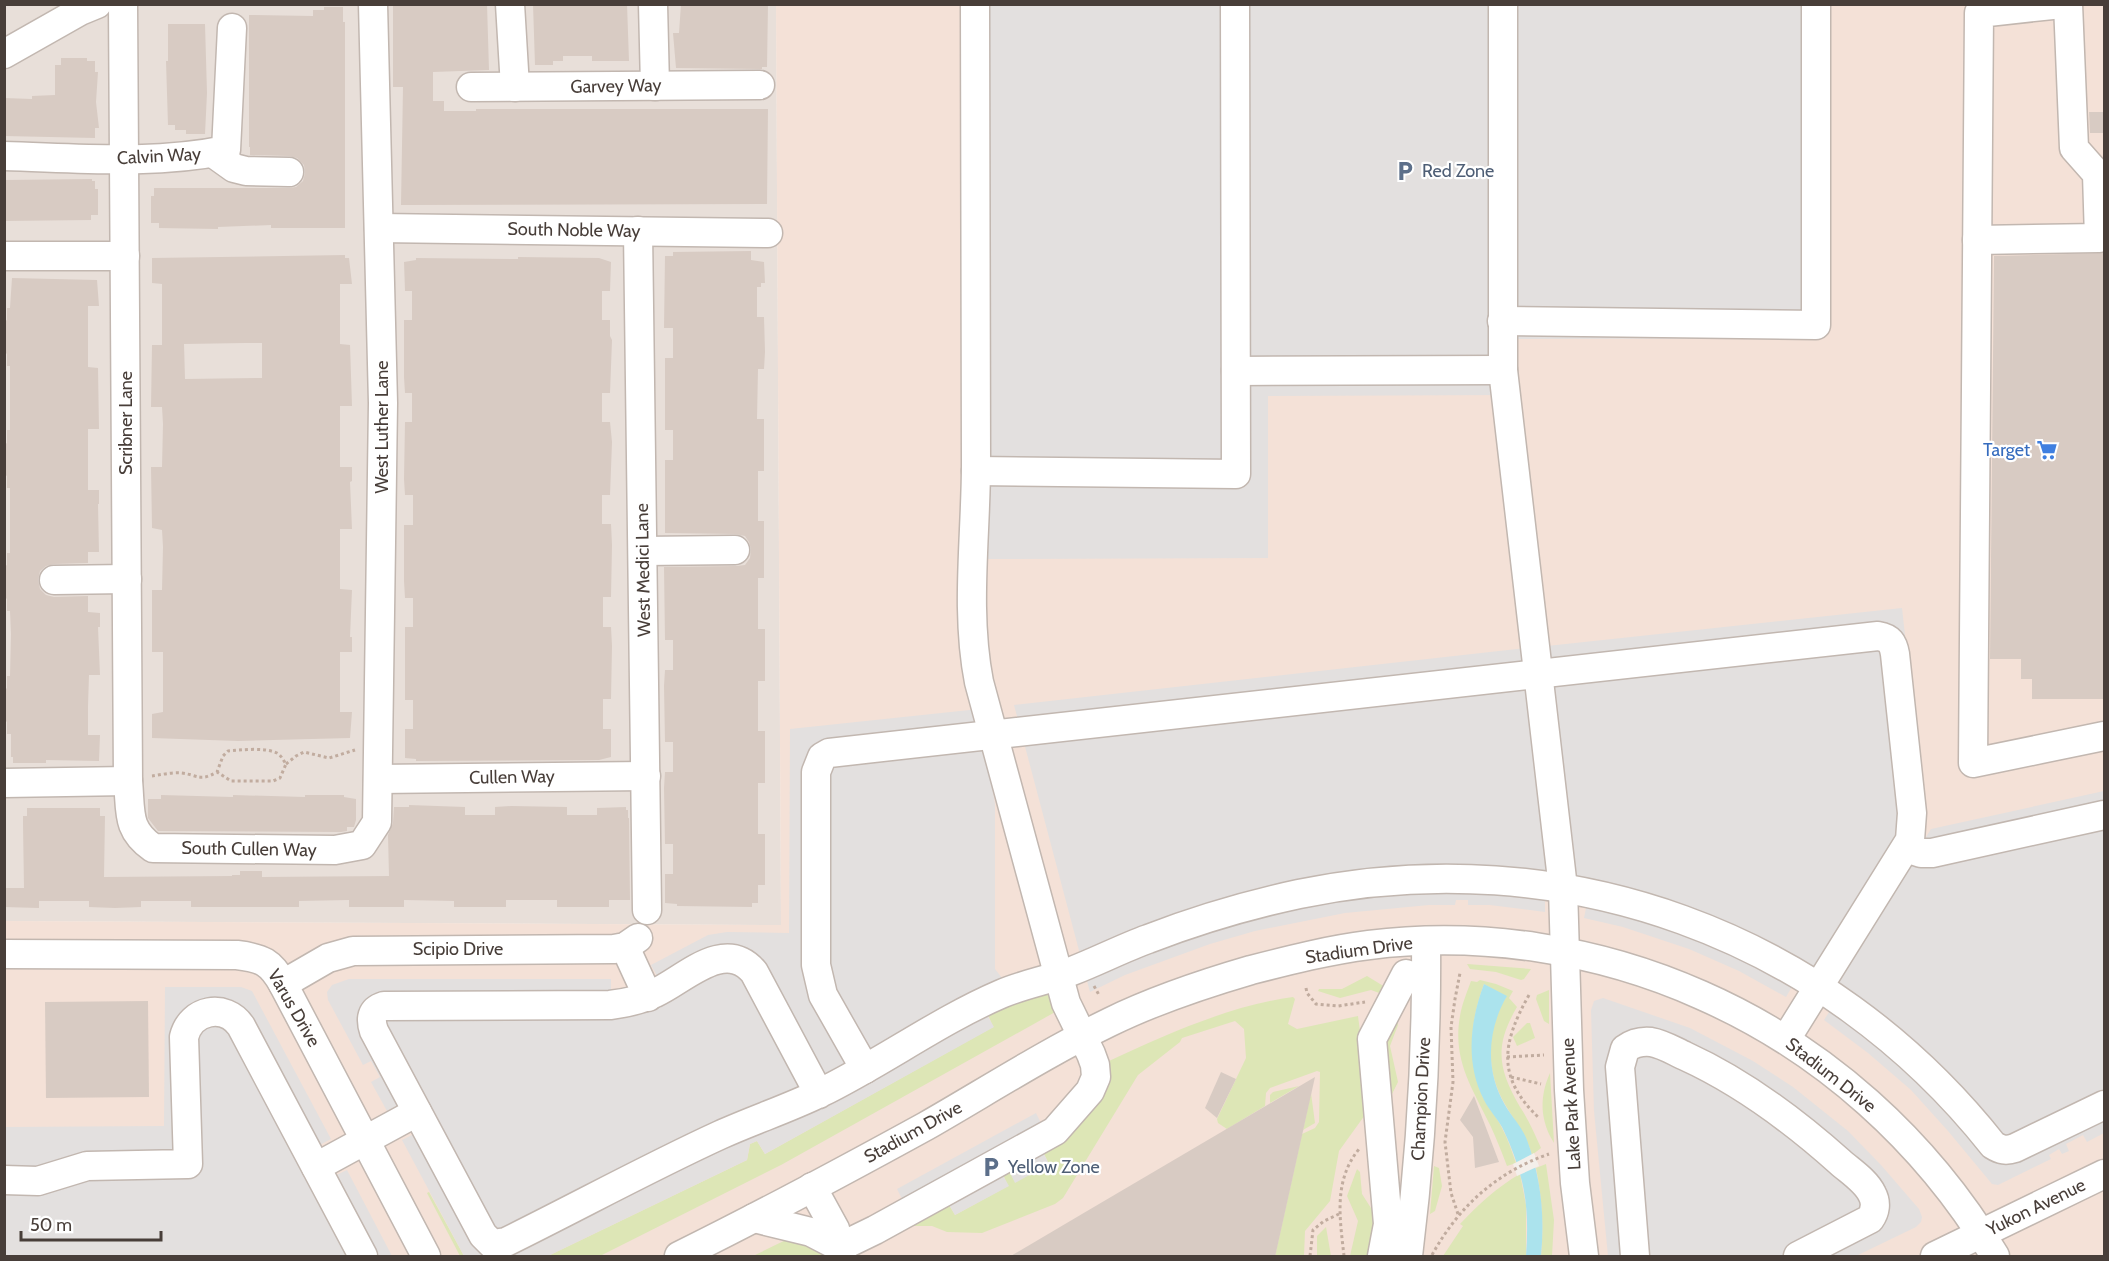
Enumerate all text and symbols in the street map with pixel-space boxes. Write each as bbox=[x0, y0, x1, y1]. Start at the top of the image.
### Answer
street label: Garvey Way bbox=[570, 74, 662, 98]
street label: Calvin Way bbox=[116, 143, 202, 169]
parking icon: Red Zone bbox=[1393, 159, 1417, 183]
place label: Red Zone bbox=[1422, 160, 1494, 182]
street label: South Noble Way bbox=[507, 218, 641, 242]
street label: West Luther Lane bbox=[371, 360, 393, 494]
street label: Scribner Lane bbox=[115, 371, 137, 475]
supermarket icon: Target bbox=[2035, 438, 2059, 462]
place label: Target bbox=[1983, 439, 2030, 461]
street label: West Medici Lane bbox=[631, 503, 655, 637]
street label: Cullen Way bbox=[469, 765, 555, 789]
street label: South Cullen Way bbox=[181, 837, 317, 861]
street label: Stadium Drive bbox=[1304, 932, 1414, 968]
street label: Scipio Drive bbox=[413, 938, 503, 960]
street label: Varus Drive bbox=[263, 965, 325, 1051]
street label: Stadium Drive bbox=[1782, 1033, 1880, 1117]
street label: Champion Drive bbox=[1407, 1037, 1435, 1161]
street label: Lake Park Avenue bbox=[1557, 1037, 1585, 1171]
street label: Stadium Drive bbox=[860, 1096, 966, 1168]
parking icon: Yellow Zone bbox=[979, 1155, 1003, 1179]
place label: Yellow Zone bbox=[1007, 1156, 1100, 1178]
street label: Yukon Avenue bbox=[1982, 1174, 2089, 1241]
scale bar bbox=[21, 1204, 160, 1242]
text: 50 m bbox=[30, 1214, 72, 1236]

